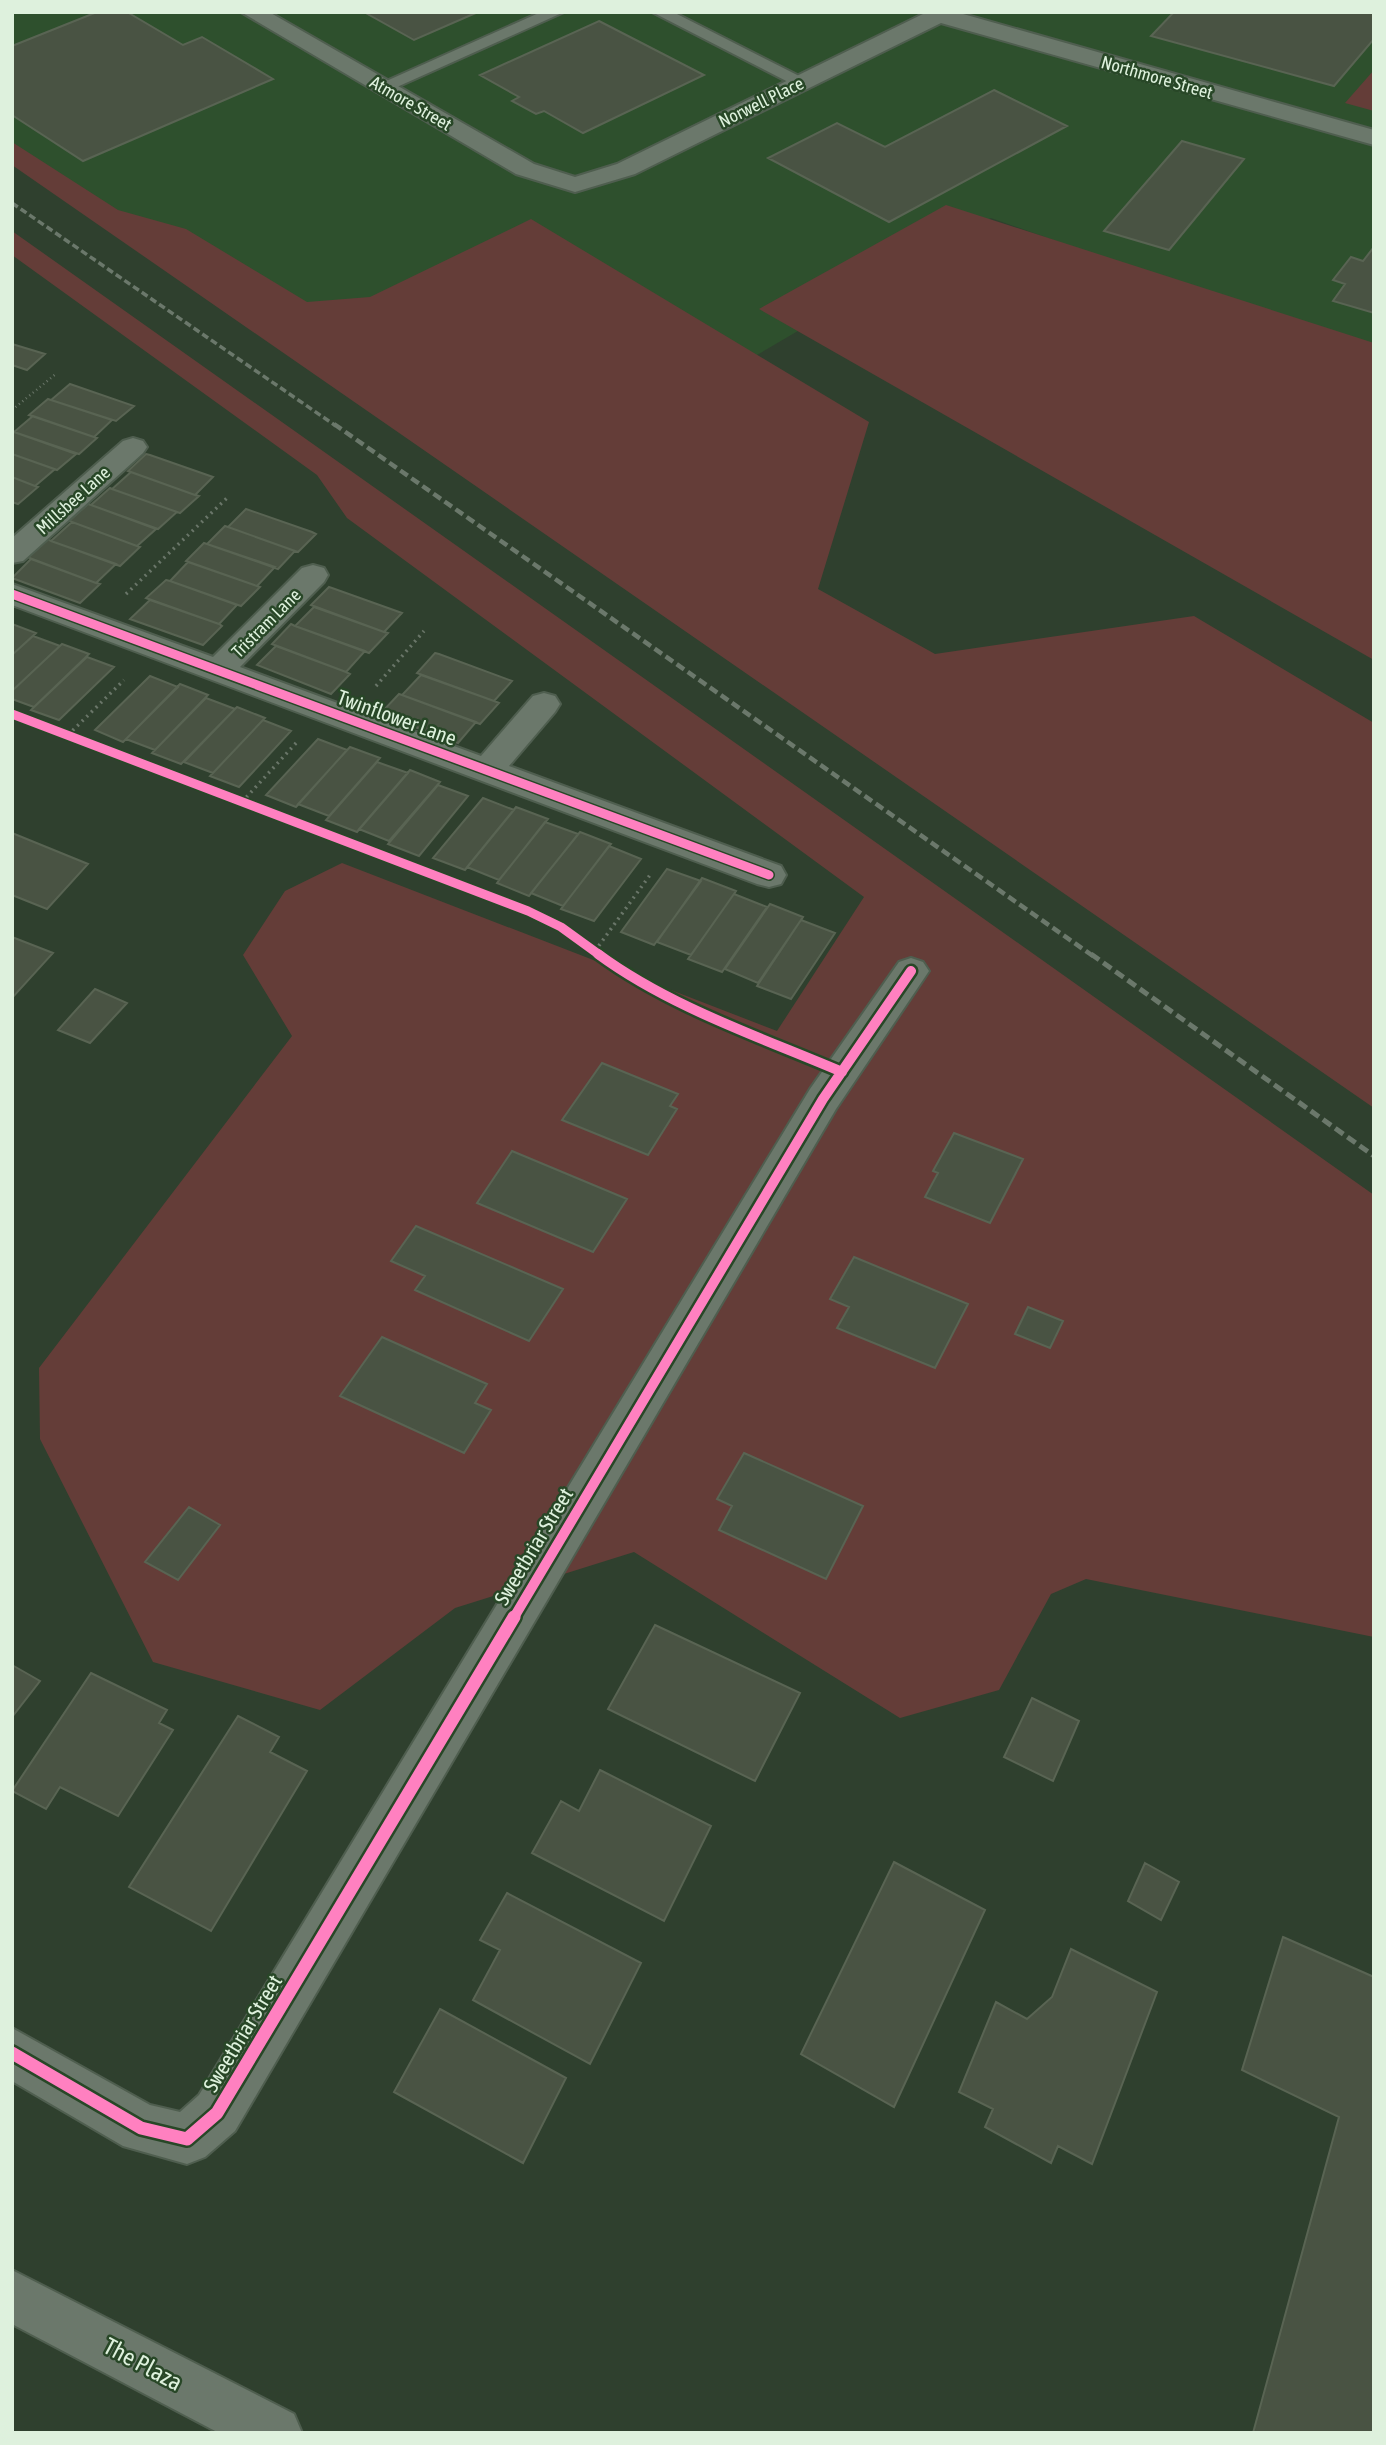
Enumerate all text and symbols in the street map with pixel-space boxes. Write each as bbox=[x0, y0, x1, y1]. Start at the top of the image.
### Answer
street label: Northmore Street bbox=[1099, 51, 1215, 103]
street label: Atmore Street bbox=[366, 71, 456, 135]
street label: Norwell Place bbox=[715, 72, 807, 132]
street label: Millsbee Lane bbox=[32, 462, 114, 538]
street label: Tristram Lane bbox=[227, 584, 305, 662]
street label: Twinflower Lane bbox=[334, 684, 460, 750]
street label: Sweetbriar Street bbox=[489, 1483, 577, 1609]
street label: Sweetbriar Street bbox=[198, 1970, 286, 2096]
street label: The Plaza bbox=[99, 2332, 187, 2396]

